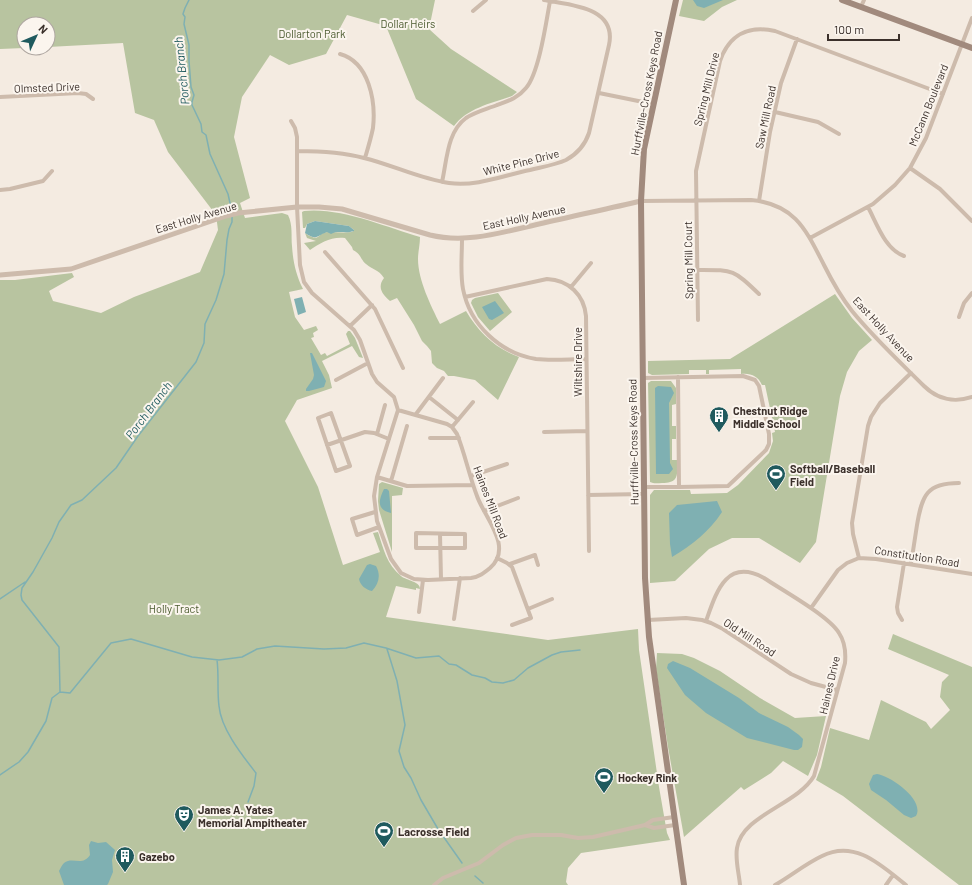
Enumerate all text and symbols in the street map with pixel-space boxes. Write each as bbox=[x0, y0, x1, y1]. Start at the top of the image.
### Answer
north arrow bbox=[16, 16, 56, 56]
scale bar bbox=[828, 16, 899, 42]
park label: Dollar Heirs bbox=[381, 17, 435, 30]
text: N bbox=[36, 22, 51, 36]
text: 100 m bbox=[834, 22, 864, 36]
park label: Dollarton Park bbox=[278, 27, 346, 40]
street label: Hurffville-Cross Keys Road bbox=[628, 30, 664, 156]
water label: Porch Branch bbox=[170, 36, 192, 106]
street label: Spring Mill Drive bbox=[691, 51, 722, 127]
street label: McCann Boulevard bbox=[906, 62, 950, 148]
street label: Olmsted Drive bbox=[14, 79, 80, 95]
street label: Saw Mill Road bbox=[752, 84, 778, 150]
street label: White Pine Drive bbox=[482, 146, 561, 178]
street label: East Holly Avenue bbox=[154, 198, 238, 236]
street label: East Holly Avenue bbox=[481, 202, 567, 232]
street label: Spring Mill Court bbox=[681, 221, 695, 299]
street label: East Holly Avenue bbox=[851, 294, 918, 364]
street label: Wiltshire Drive bbox=[571, 327, 584, 397]
water label: Porch Branch bbox=[122, 379, 174, 441]
street label: Hurffville-Cross Keys Road bbox=[625, 379, 641, 505]
place label: Chestnut Ridge Middle School bbox=[733, 404, 808, 430]
building icon: Chestnut Ridge Middle School bbox=[708, 405, 730, 433]
place label: Softball/Baseball Field bbox=[790, 462, 875, 488]
sports icon: Softball/Baseball Field bbox=[765, 463, 787, 491]
street label: Haines Mill Road bbox=[471, 464, 511, 540]
street label: Constitution Road bbox=[874, 543, 960, 569]
park label: Holly Tract bbox=[149, 602, 199, 615]
street label: Old Mill Road bbox=[721, 615, 779, 659]
street label: Haines Drive bbox=[816, 655, 842, 715]
sports icon: Hockey Rink bbox=[593, 766, 615, 794]
place label: Hockey Rink bbox=[618, 771, 677, 784]
place label: James A. Yates Memorial Ampitheater bbox=[198, 803, 307, 829]
theatre icon: James A. Yates Memorial Ampitheater bbox=[173, 804, 195, 832]
sports icon: Lacrosse Field bbox=[373, 820, 395, 848]
place label: Lacrosse Field bbox=[398, 825, 469, 838]
building icon: Gazebo bbox=[114, 845, 136, 873]
place label: Gazebo bbox=[139, 850, 175, 863]

